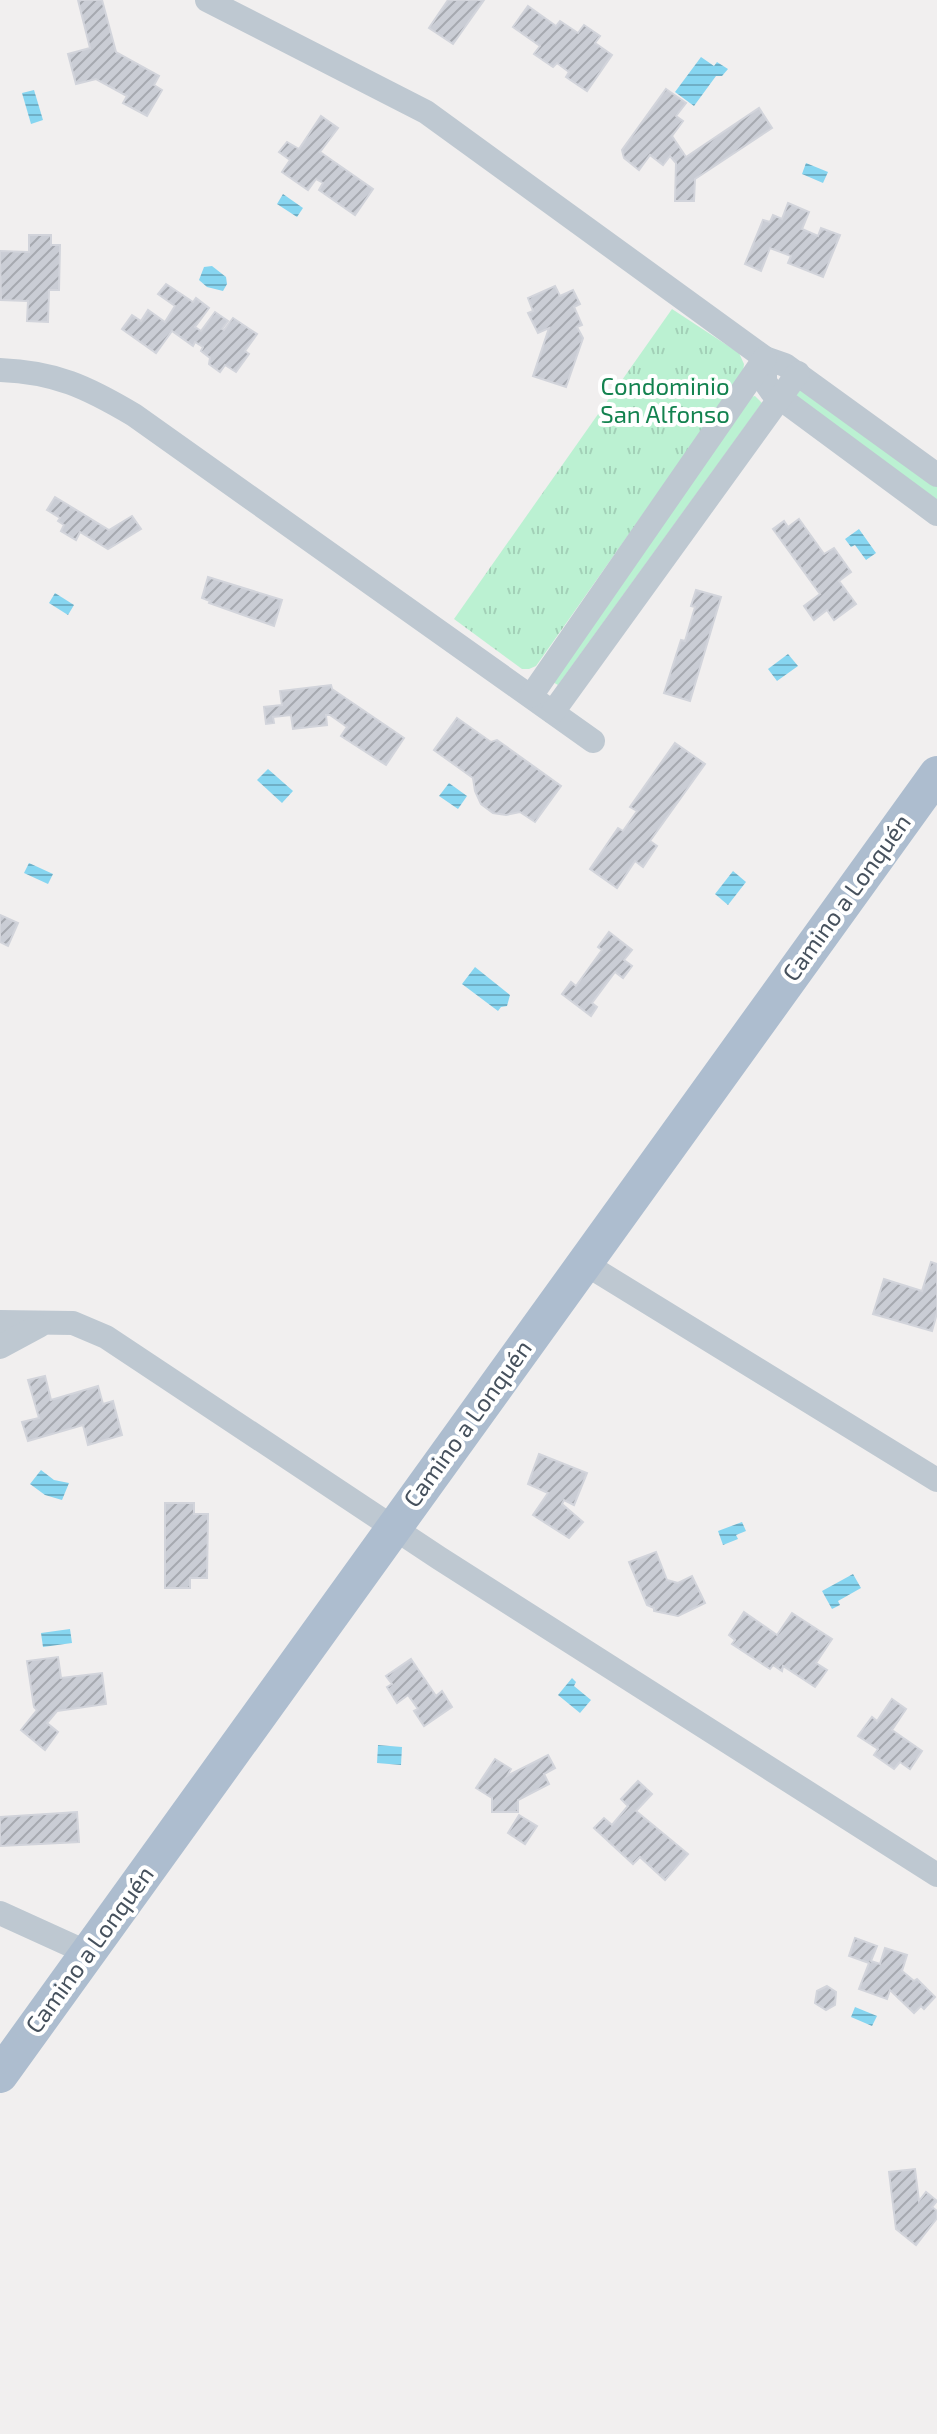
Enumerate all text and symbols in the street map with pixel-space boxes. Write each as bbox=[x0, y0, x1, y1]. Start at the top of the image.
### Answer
park label: Condominio San Alfonso bbox=[600, 371, 730, 428]
street label: Camino a Lonquén bbox=[775, 808, 916, 986]
street label: Camino a Lonquén bbox=[396, 1334, 537, 1512]
street label: Camino a Lonquén bbox=[18, 1860, 159, 2038]

